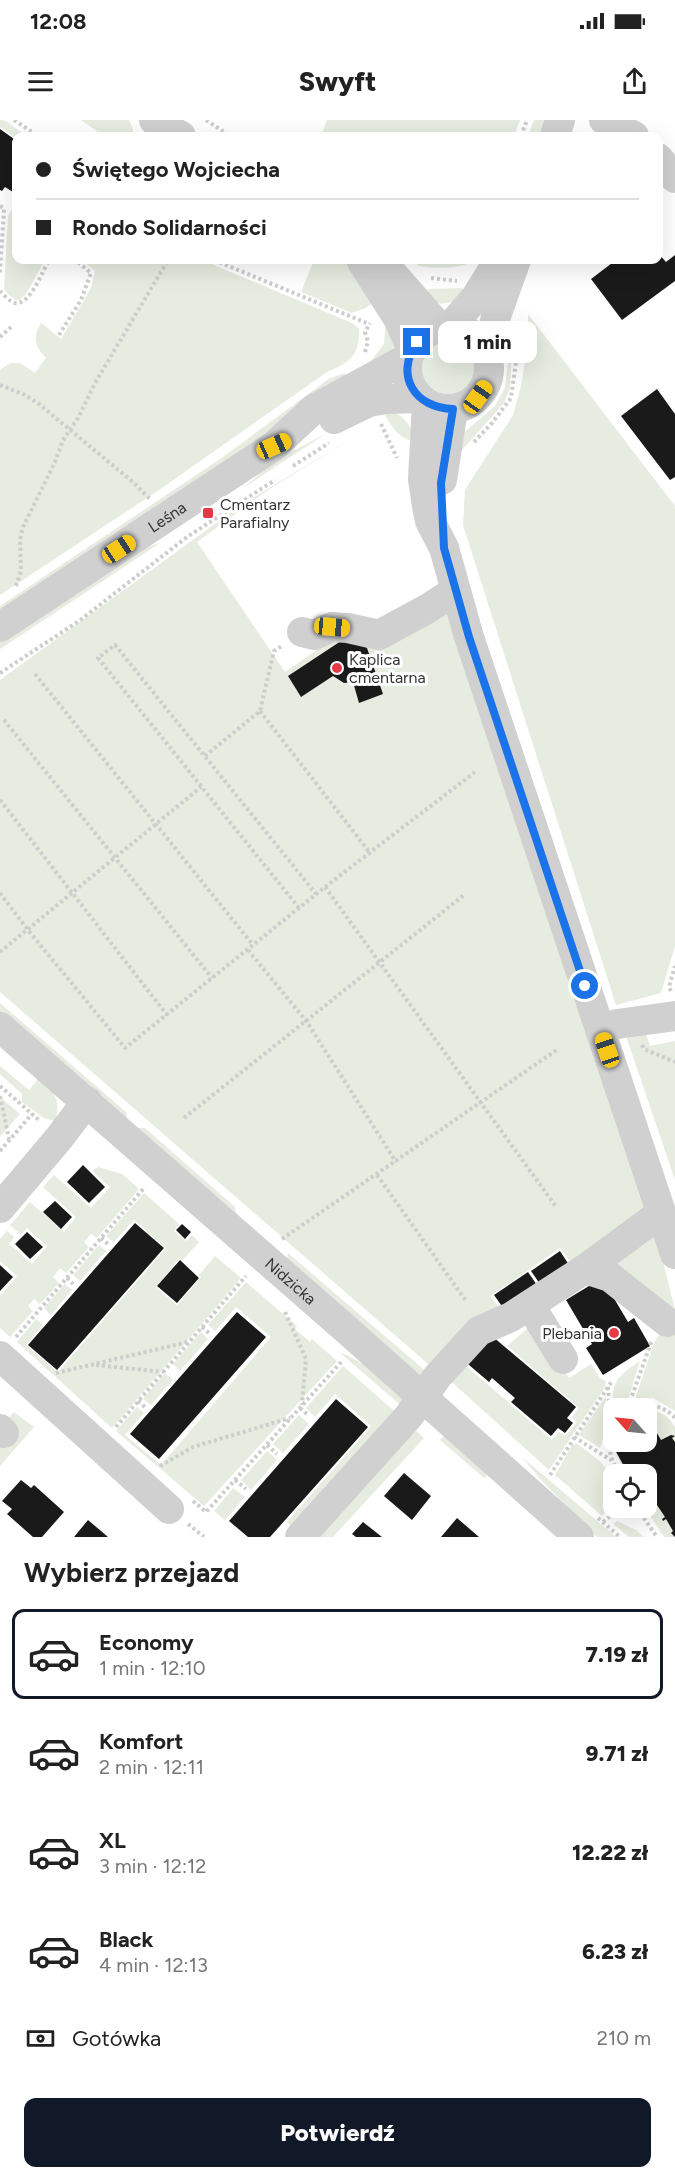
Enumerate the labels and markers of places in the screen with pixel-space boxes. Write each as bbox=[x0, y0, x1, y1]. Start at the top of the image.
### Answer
place label: Cmentarz Parafialny bbox=[220, 495, 290, 532]
marker: Cmentarz Parafialny bbox=[201, 506, 215, 520]
place label: Kaplica cmentarna bbox=[349, 650, 426, 687]
marker: Kaplica cmentarna bbox=[330, 661, 344, 675]
place label: Plebania bbox=[542, 1324, 602, 1343]
marker: Plebania bbox=[607, 1326, 621, 1340]

